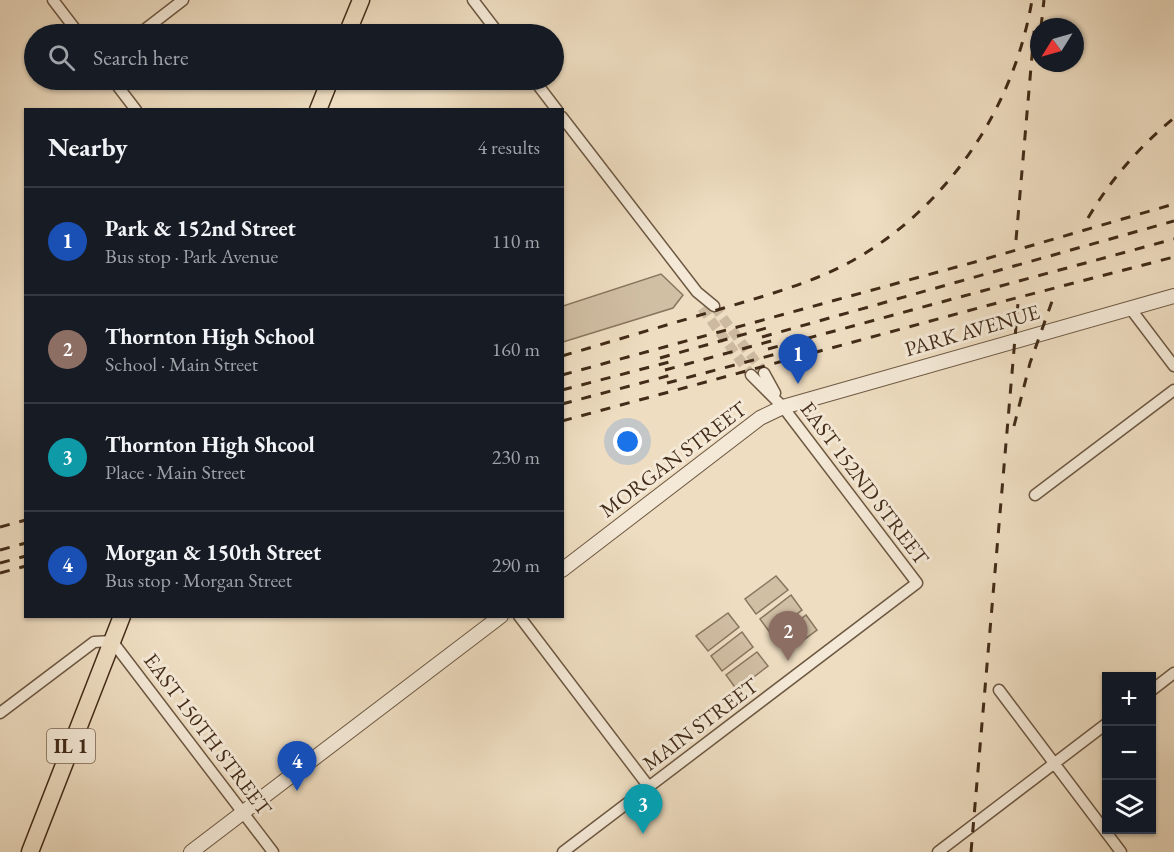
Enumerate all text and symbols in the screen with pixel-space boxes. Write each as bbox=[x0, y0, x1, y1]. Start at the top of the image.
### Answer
north arrow bbox=[1030, 18, 1084, 72]
search box bbox=[24, 24, 564, 90]
icon: search bbox=[45, 41, 78, 74]
text: Search here bbox=[93, 43, 188, 72]
text: Nearby bbox=[48, 130, 128, 164]
text: 4 results bbox=[477, 134, 540, 160]
text: Park & 152nd Street bbox=[105, 214, 296, 243]
text: 1 bbox=[62, 228, 73, 254]
text: 110 m bbox=[492, 228, 540, 254]
text: Bus stop · Park Avenue bbox=[105, 243, 278, 269]
street label: PARK AVENUE bbox=[901, 298, 1043, 362]
text: Thornton High School bbox=[105, 322, 315, 351]
pin: 1 bbox=[778, 334, 818, 384]
text: 2 bbox=[62, 336, 73, 362]
text: 160 m bbox=[492, 336, 540, 362]
text: School · Main Street bbox=[105, 351, 258, 377]
street label: MORGAN STREET bbox=[594, 394, 753, 523]
street label: EAST 152ND STREET bbox=[795, 396, 936, 571]
your location bbox=[613, 427, 642, 456]
text: Thornton High Shcool bbox=[105, 430, 315, 459]
text: 3 bbox=[62, 444, 73, 470]
text: 230 m bbox=[492, 444, 540, 470]
text: Place · Main Street bbox=[105, 459, 245, 485]
text: Morgan & 150th Street bbox=[105, 538, 321, 567]
text: 4 bbox=[62, 552, 73, 578]
text: 290 m bbox=[492, 552, 540, 578]
text: Bus stop · Morgan Street bbox=[105, 567, 292, 593]
pin: 2 bbox=[768, 612, 808, 661]
street label: EAST 150TH STREET bbox=[138, 647, 278, 821]
street label: MAIN STREET bbox=[637, 671, 764, 776]
map controls bbox=[1102, 672, 1156, 834]
button: + bbox=[1102, 672, 1156, 726]
button: − bbox=[1102, 726, 1156, 780]
road number: IL 1 bbox=[47, 729, 95, 763]
pin: 4 bbox=[278, 742, 316, 791]
button: layers bbox=[1102, 780, 1156, 834]
pin: 3 bbox=[624, 784, 662, 834]

